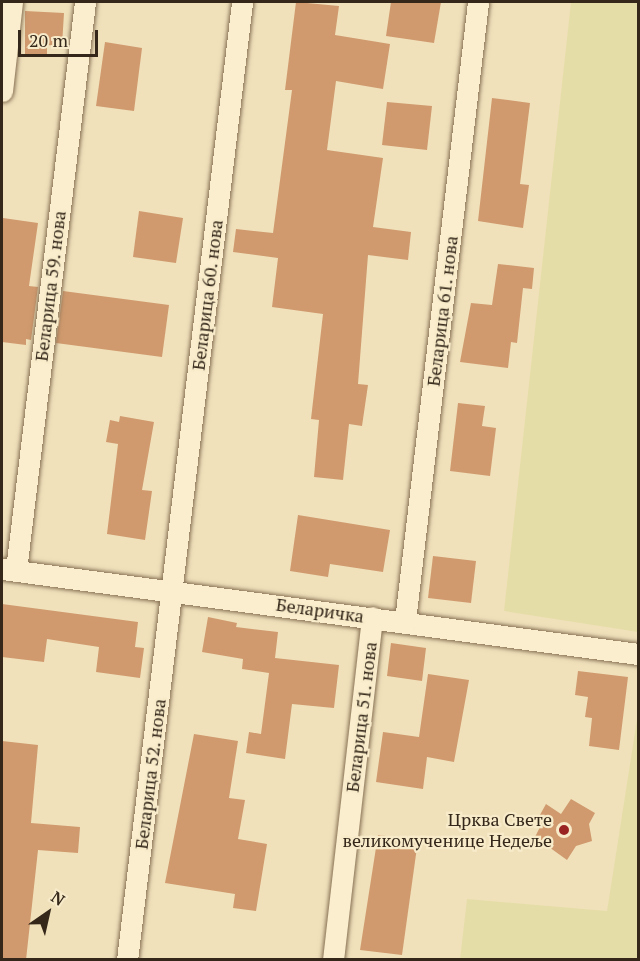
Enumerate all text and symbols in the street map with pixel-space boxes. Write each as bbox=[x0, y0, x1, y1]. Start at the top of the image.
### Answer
scale bar bbox=[21, 18, 100, 56]
text: 20 m bbox=[29, 28, 68, 52]
street label: Беларица 59. нова bbox=[30, 209, 70, 363]
street label: Беларица 60. нова bbox=[187, 218, 227, 372]
street label: Беларица 61. нова bbox=[422, 234, 462, 388]
street label: Беларичка bbox=[275, 593, 365, 627]
street label: Беларица 51. нова bbox=[341, 640, 381, 794]
street label: Беларица 52. нова bbox=[130, 697, 170, 851]
place label: Црква Свете великомученице Недеље bbox=[342, 809, 552, 852]
marker: Црква Свете великомученице Недеље bbox=[557, 823, 571, 837]
north arrow bbox=[18, 883, 78, 943]
text: N bbox=[47, 886, 69, 911]

